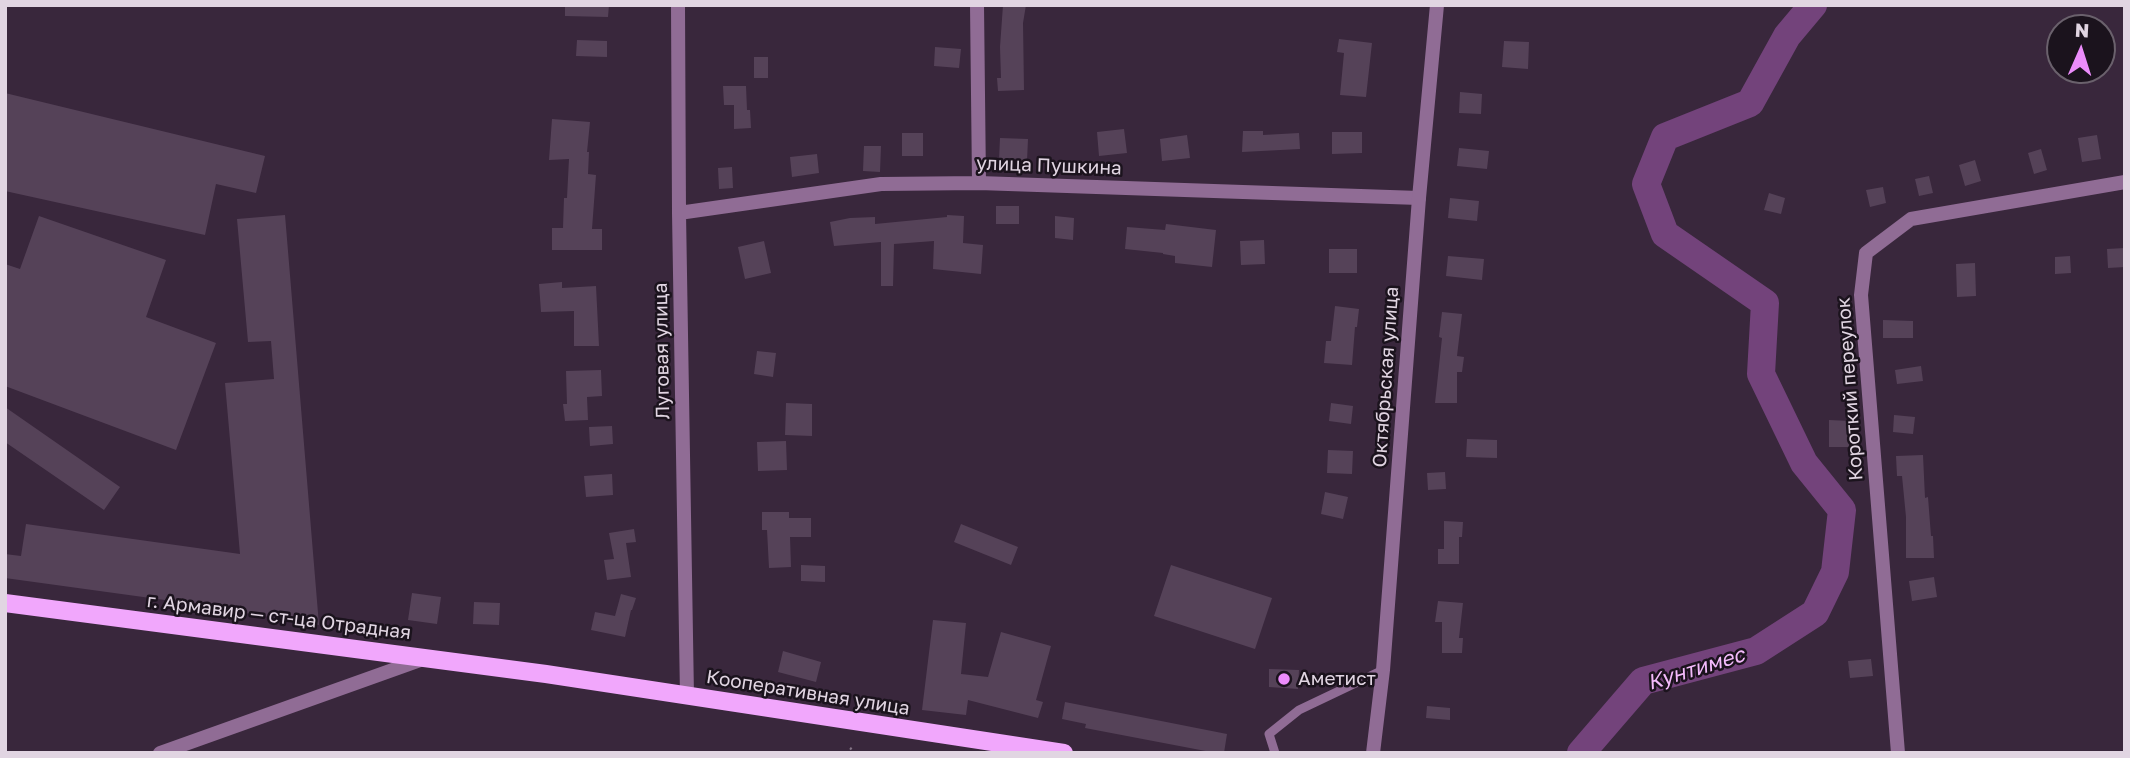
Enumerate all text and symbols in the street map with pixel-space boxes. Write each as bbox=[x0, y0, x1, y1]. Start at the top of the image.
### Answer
north arrow bbox=[2046, 14, 2116, 84]
text: N bbox=[2074, 18, 2090, 41]
street label: улица Пушкина bbox=[976, 152, 1122, 180]
street label: Луговая улица bbox=[649, 282, 675, 420]
street label: Октябрьская улица bbox=[1368, 286, 1404, 468]
street label: Короткий переулок bbox=[1832, 297, 1868, 481]
street label: г. Армавир — ст-ца Отрадная bbox=[146, 589, 412, 645]
water label: Кунтимес bbox=[1644, 642, 1748, 696]
street label: Кооперативная улица bbox=[705, 666, 911, 720]
place label: Аметист bbox=[1298, 668, 1376, 690]
marker: Аметист bbox=[1276, 671, 1292, 687]

